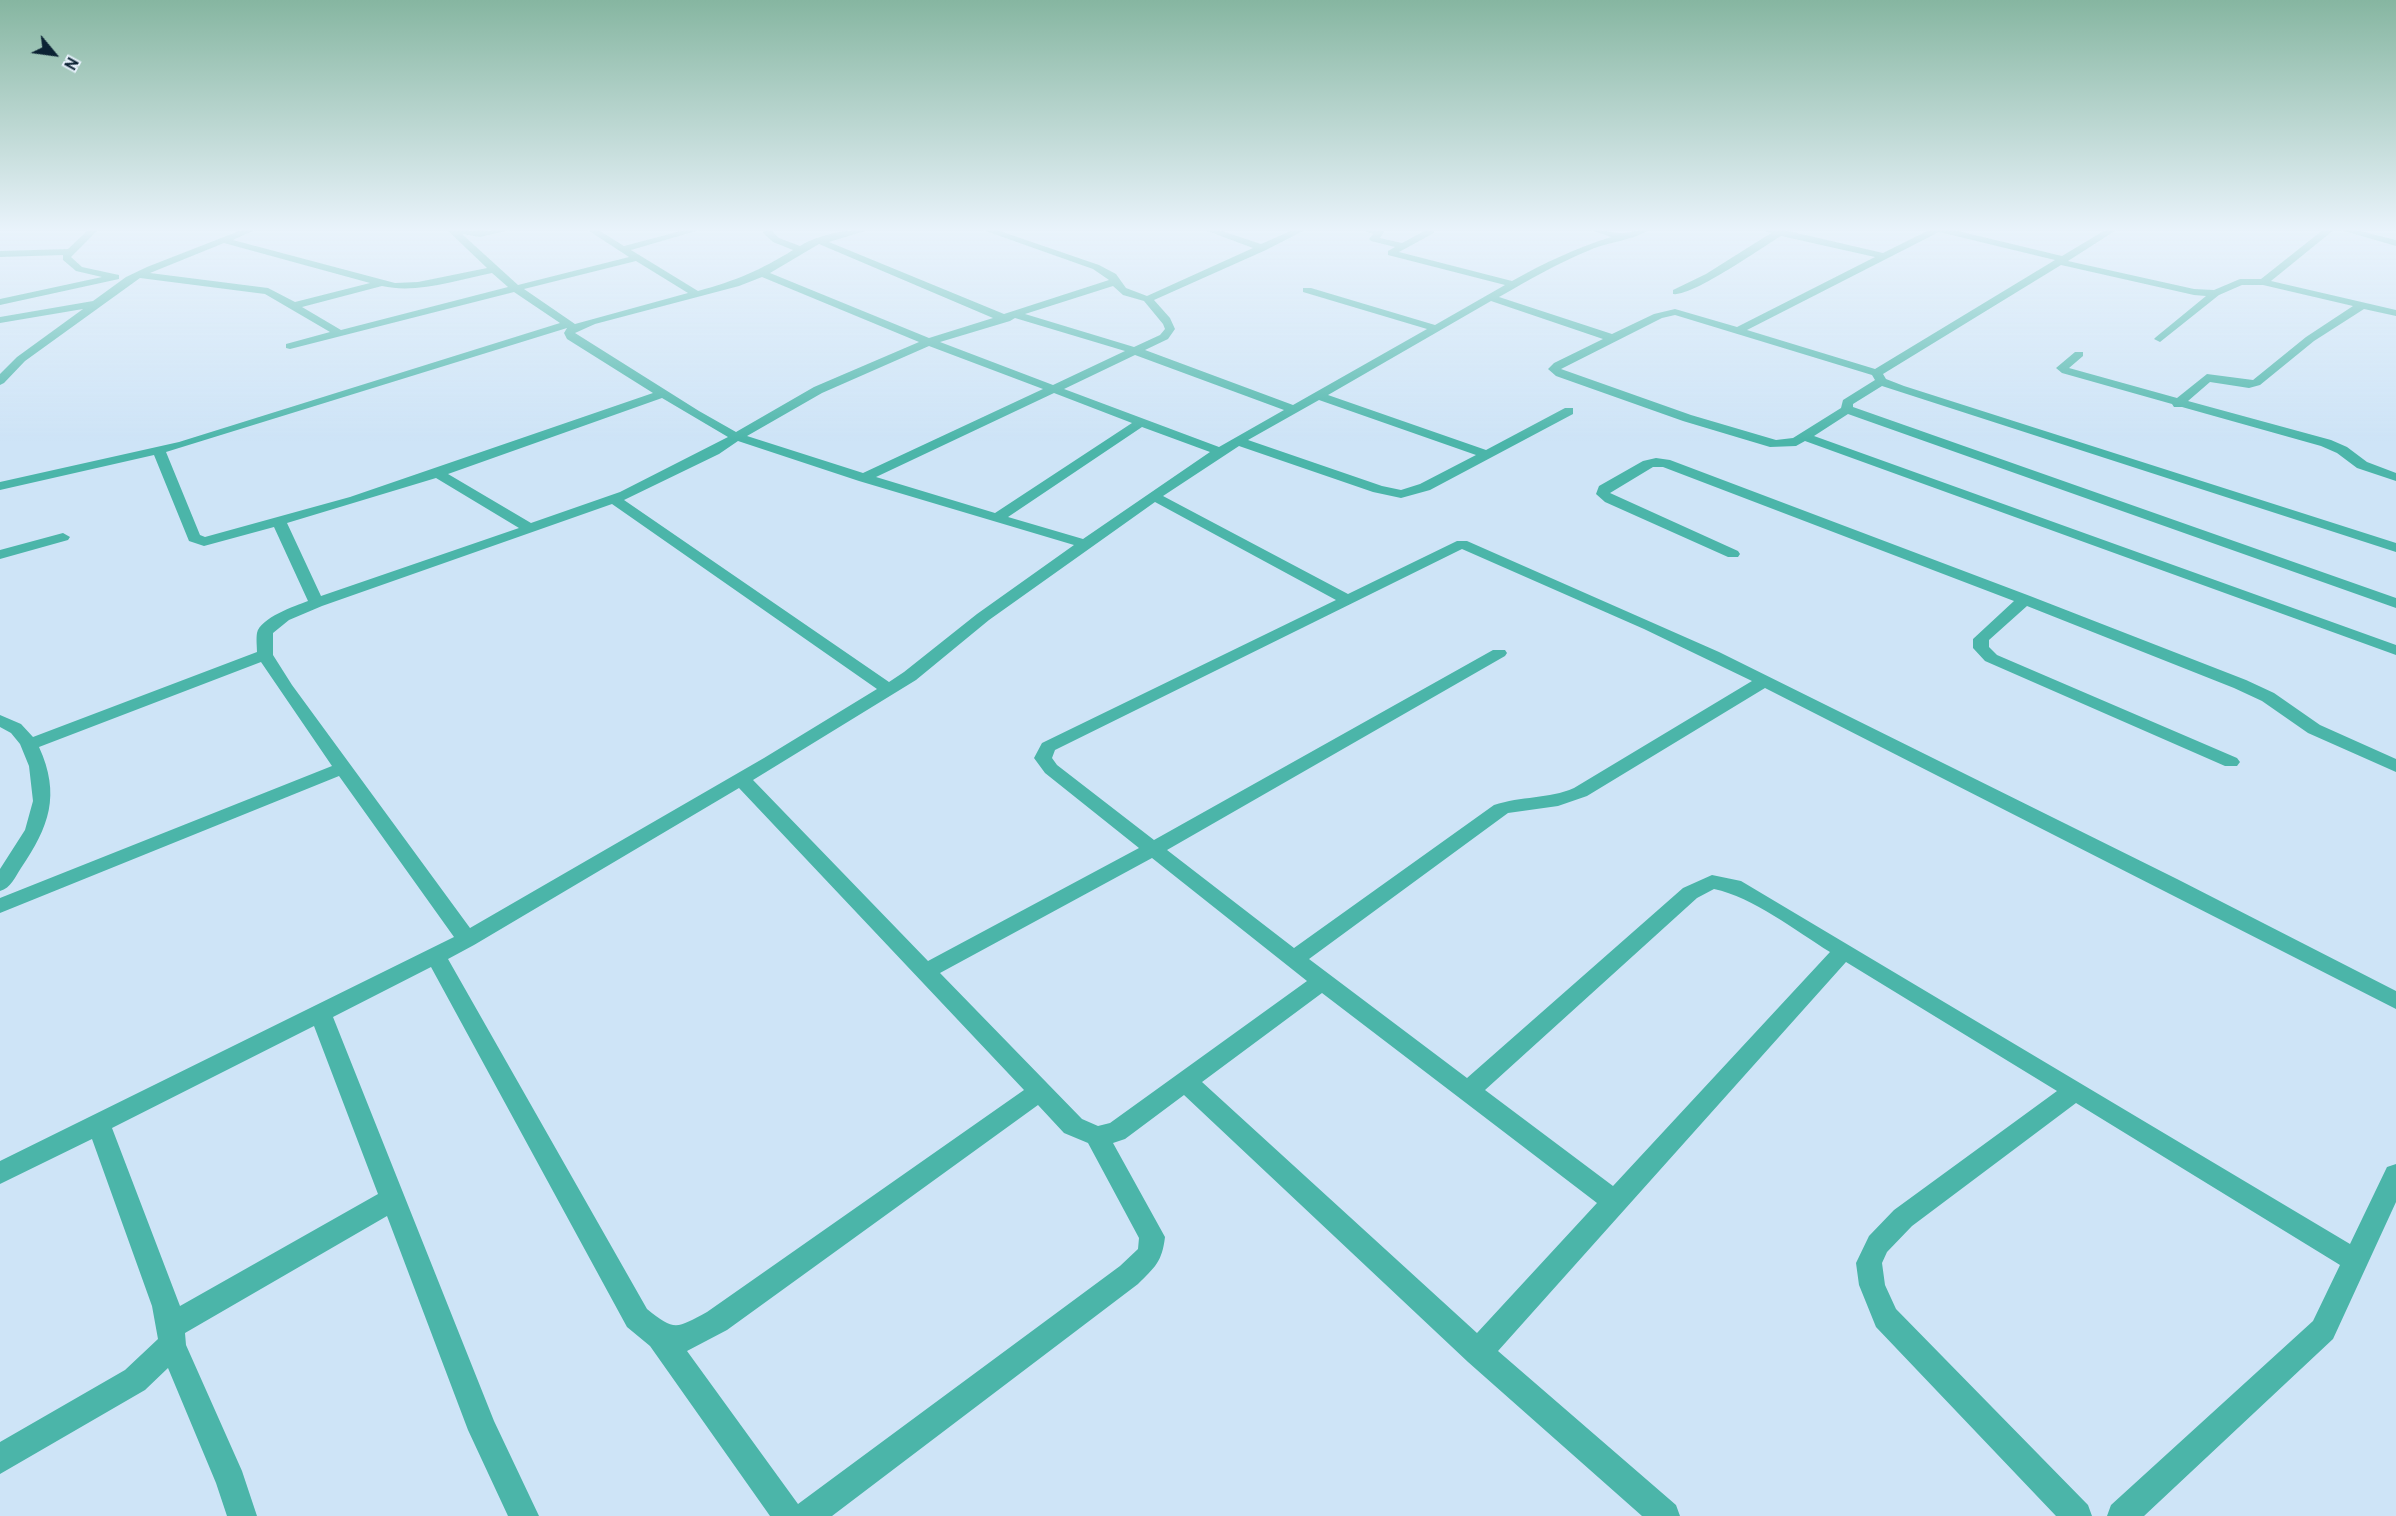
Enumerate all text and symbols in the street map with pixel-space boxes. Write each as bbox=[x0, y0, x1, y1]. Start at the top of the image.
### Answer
north arrow bbox=[24, 24, 84, 84]
text: N bbox=[58, 53, 81, 73]

